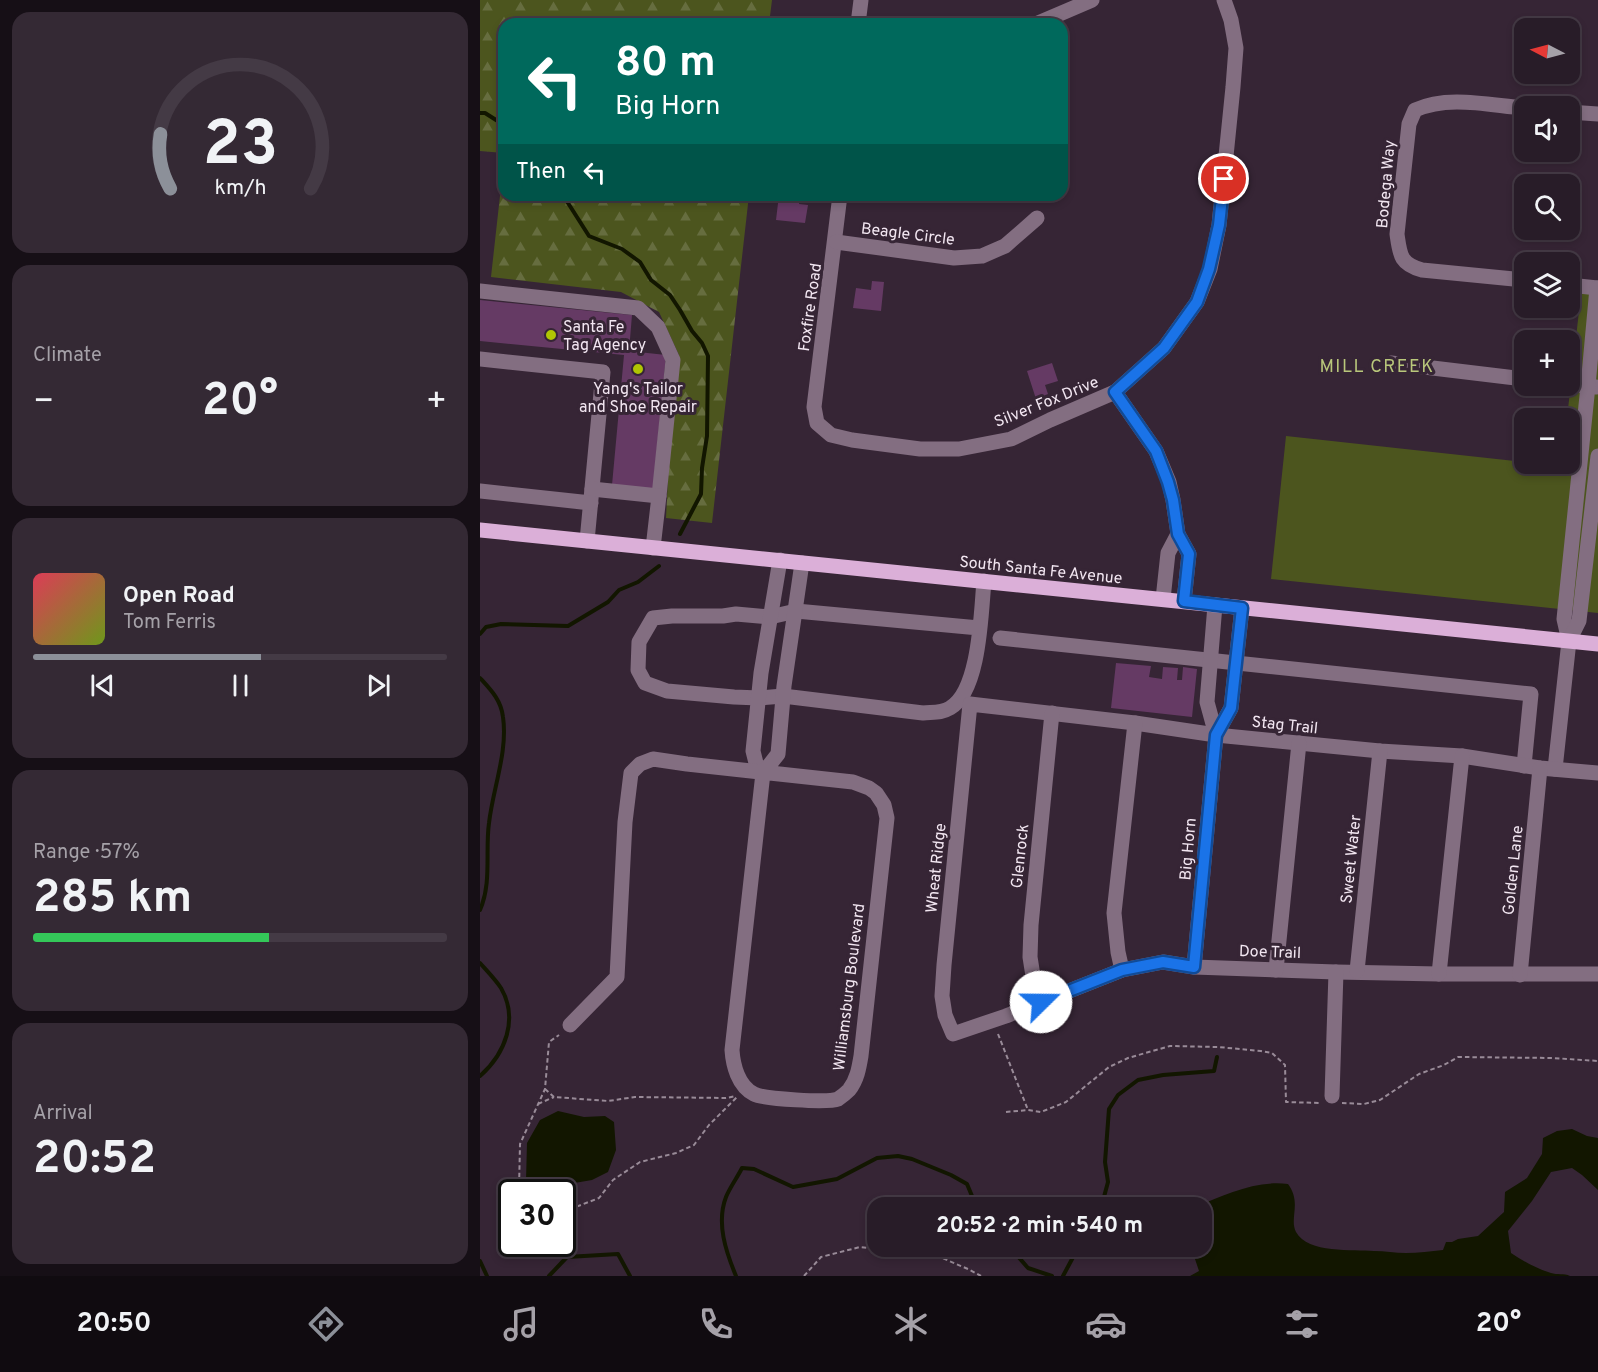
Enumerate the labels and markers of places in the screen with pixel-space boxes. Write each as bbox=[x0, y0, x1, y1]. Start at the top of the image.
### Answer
pin bbox=[1198, 153, 1249, 204]
place label: Santa Fe Tag Agency bbox=[563, 318, 646, 356]
marker: Santa Fe Tag Agency bbox=[544, 328, 558, 342]
marker: Yang's Tailor and Shoe Repair bbox=[631, 362, 645, 376]
place label: Yang's Tailor and Shoe Repair bbox=[579, 380, 697, 418]

